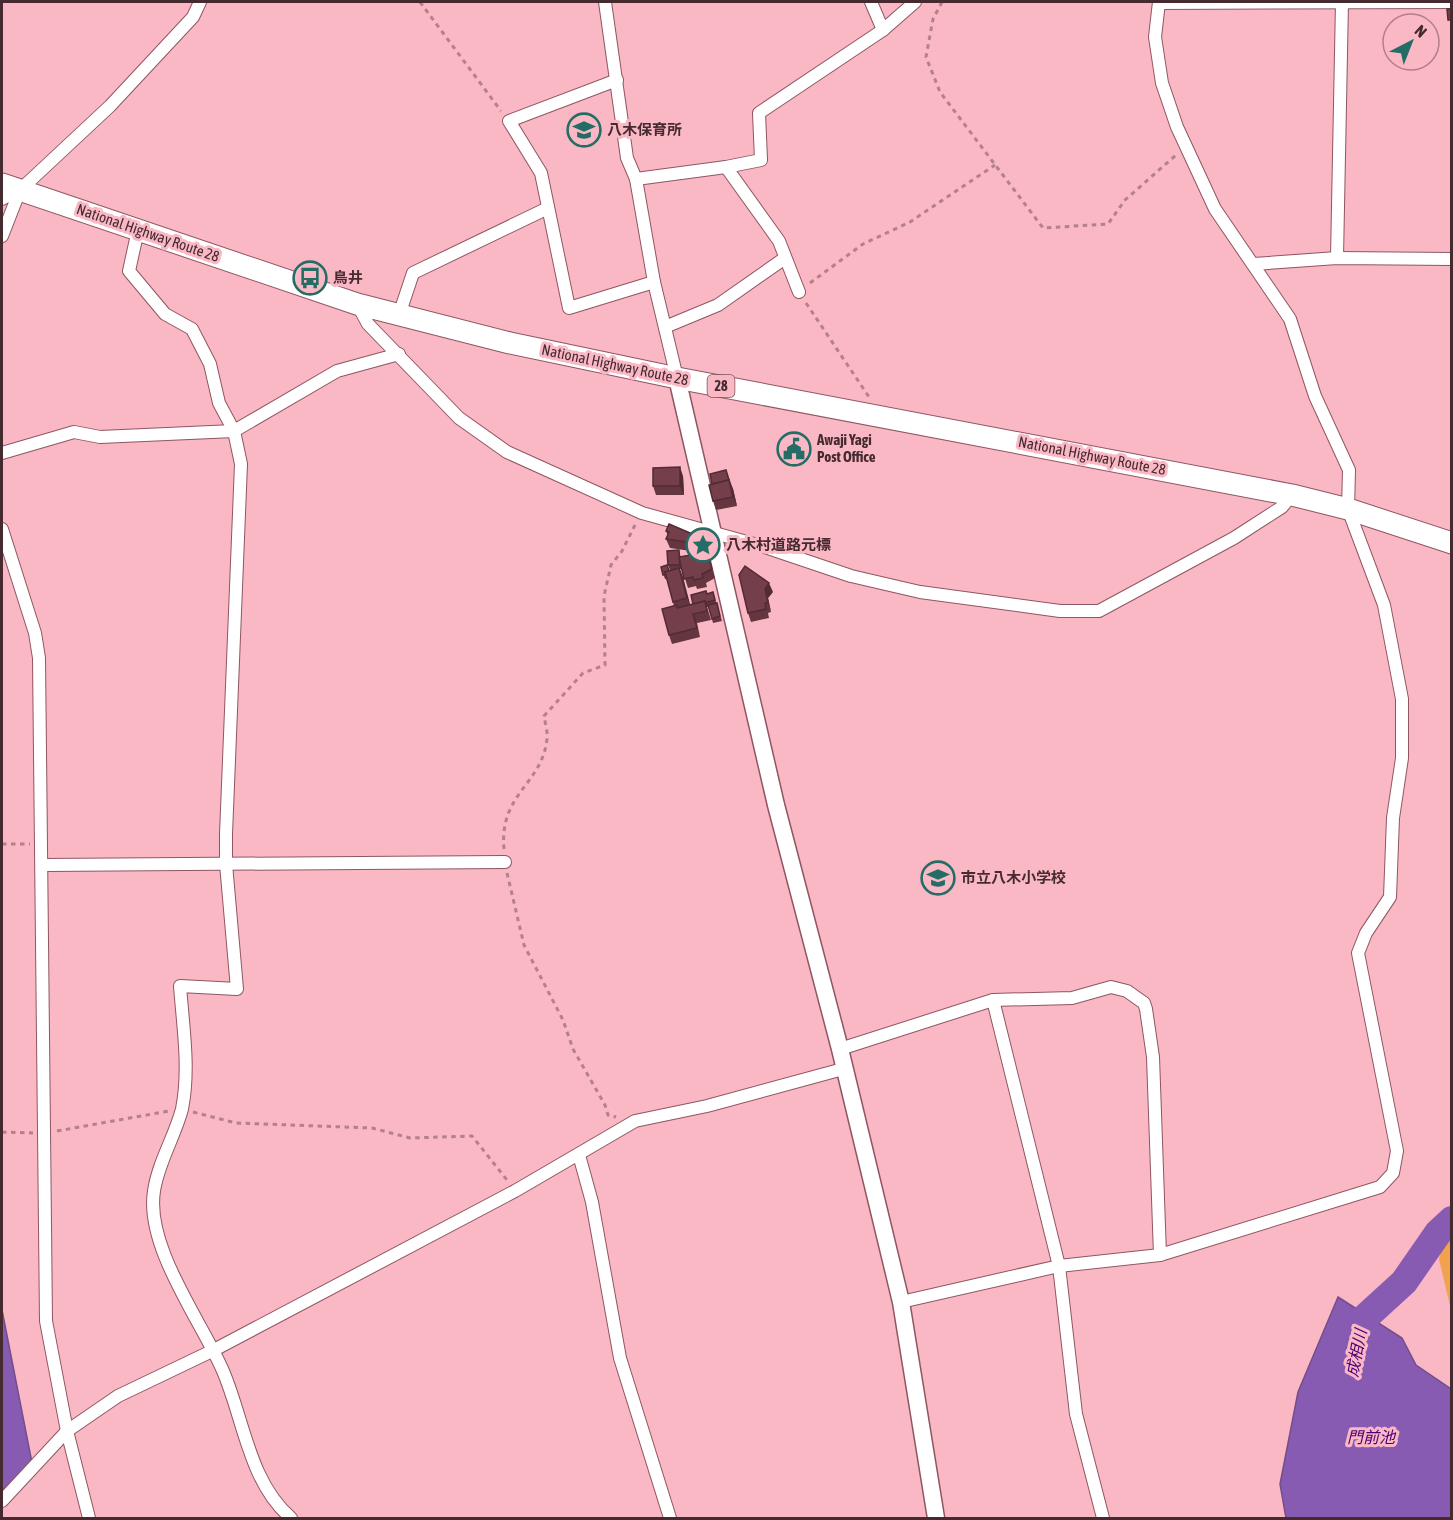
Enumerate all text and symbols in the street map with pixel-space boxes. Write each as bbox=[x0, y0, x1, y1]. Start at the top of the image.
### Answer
north arrow bbox=[1381, 12, 1441, 72]
text: N bbox=[1412, 21, 1431, 41]
school or university icon: 八木保育所 bbox=[566, 112, 602, 148]
place label: 八木保育所 bbox=[607, 121, 682, 138]
street label: National Highway Route 28 bbox=[75, 200, 222, 265]
bus stop icon: 鳥井 bbox=[292, 260, 328, 296]
place label: 鳥井 bbox=[333, 269, 363, 286]
street label: National Highway Route 28 bbox=[540, 341, 690, 388]
road number: 28 bbox=[708, 375, 734, 397]
public building icon: Awaji Yagi Post Office bbox=[776, 431, 812, 467]
place label: Awaji Yagi Post Office bbox=[816, 431, 876, 465]
street label: National Highway Route 28 bbox=[1017, 433, 1167, 478]
place icon: 八木村道路元標 bbox=[685, 527, 721, 563]
place label: 八木村道路元標 bbox=[726, 536, 831, 553]
school or university icon: 市立八木小学校 bbox=[920, 860, 956, 896]
place label: 市立八木小学校 bbox=[961, 869, 1066, 886]
water label: 成相川 bbox=[1343, 1326, 1370, 1378]
water label: 門前池 bbox=[1347, 1428, 1397, 1446]

